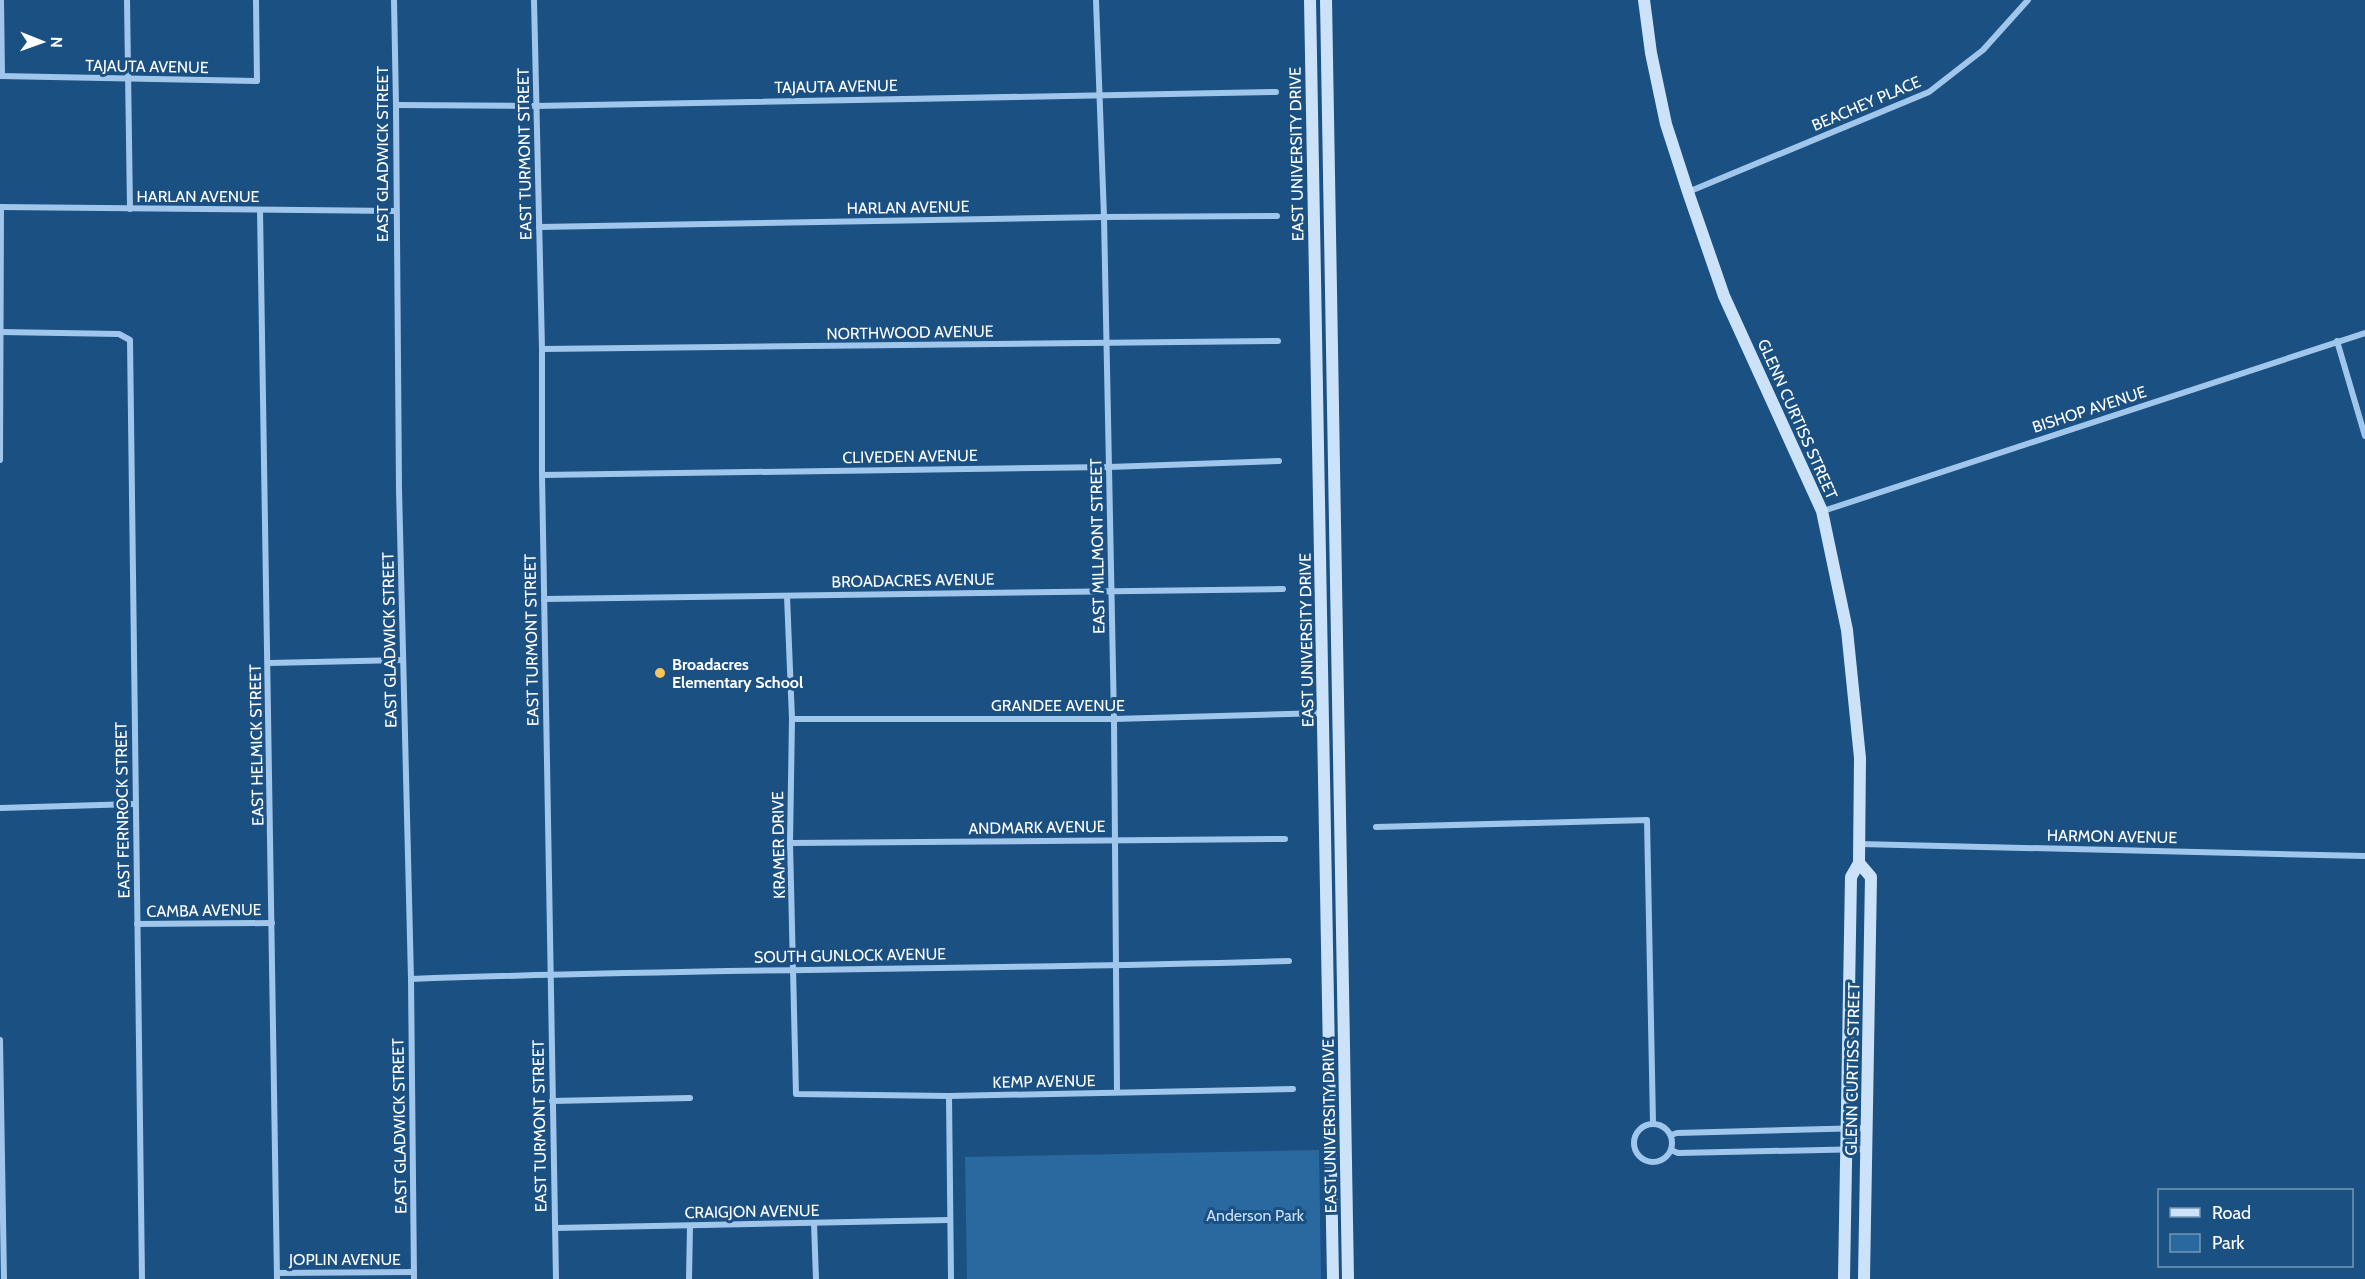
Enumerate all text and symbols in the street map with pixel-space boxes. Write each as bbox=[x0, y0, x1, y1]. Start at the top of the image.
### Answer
north arrow bbox=[12, 12, 72, 72]
text: N bbox=[47, 36, 66, 48]
street label: TAJAUTA AVENUE bbox=[85, 56, 209, 77]
street label: EAST GLADWICK STREET bbox=[373, 66, 392, 242]
street label: EAST TURMONT STREET bbox=[513, 67, 536, 240]
street label: EAST UNIVERSITY DRIVE bbox=[1285, 67, 1308, 241]
street label: BEACHEY PLACE bbox=[1809, 72, 1924, 135]
street label: TAJAUTA AVENUE bbox=[774, 76, 898, 97]
street label: HARLAN AVENUE bbox=[137, 187, 260, 206]
street label: HARLAN AVENUE bbox=[846, 197, 970, 218]
street label: NORTHWOOD AVENUE bbox=[826, 322, 994, 343]
street label: GLENN CURTISS STREET bbox=[1754, 336, 1842, 503]
street label: BISHOP AVENUE bbox=[2030, 382, 2149, 437]
street label: CLIVEDEN AVENUE bbox=[842, 446, 978, 467]
street label: EAST MILLMONT STREET bbox=[1086, 458, 1109, 634]
street label: EAST GLADWICK STREET bbox=[378, 551, 401, 728]
street label: EAST TURMONT STREET bbox=[520, 553, 543, 726]
street label: EAST UNIVERSITY DRIVE bbox=[1295, 553, 1318, 727]
street label: BROADACRES AVENUE bbox=[831, 570, 995, 591]
place label: Broadacres Elementary School bbox=[672, 655, 803, 692]
street label: EAST HELMICK STREET bbox=[246, 664, 267, 826]
marker: Broadacres Elementary School bbox=[653, 666, 667, 680]
street label: GRANDEE AVENUE bbox=[991, 696, 1125, 715]
street label: EAST FERNROCK STREET bbox=[111, 721, 134, 898]
street label: KRAMER DRIVE bbox=[768, 791, 789, 899]
street label: ANDMARK AVENUE bbox=[968, 817, 1106, 838]
street label: HARMON AVENUE bbox=[2047, 826, 2177, 847]
street label: CAMBA AVENUE bbox=[146, 900, 262, 921]
street label: SOUTH GUNLOCK AVENUE bbox=[754, 944, 946, 967]
street label: GLENN CURTISS STREET bbox=[1841, 982, 1864, 1156]
street label: EAST GLADWICK STREET bbox=[388, 1037, 411, 1214]
street label: EAST TURMONT STREET bbox=[528, 1039, 551, 1212]
street label: EAST UNIVERSITY DRIVE bbox=[1318, 1039, 1341, 1213]
street label: KEMP AVENUE bbox=[992, 1071, 1096, 1092]
legend bbox=[2158, 1189, 2353, 1267]
street label: CRAIGJON AVENUE bbox=[684, 1201, 820, 1222]
text: Road bbox=[2212, 1202, 2251, 1224]
park label: Anderson Park bbox=[1206, 1206, 1305, 1225]
text: Park bbox=[2212, 1232, 2245, 1254]
street label: JOPLIN AVENUE bbox=[288, 1250, 401, 1269]

